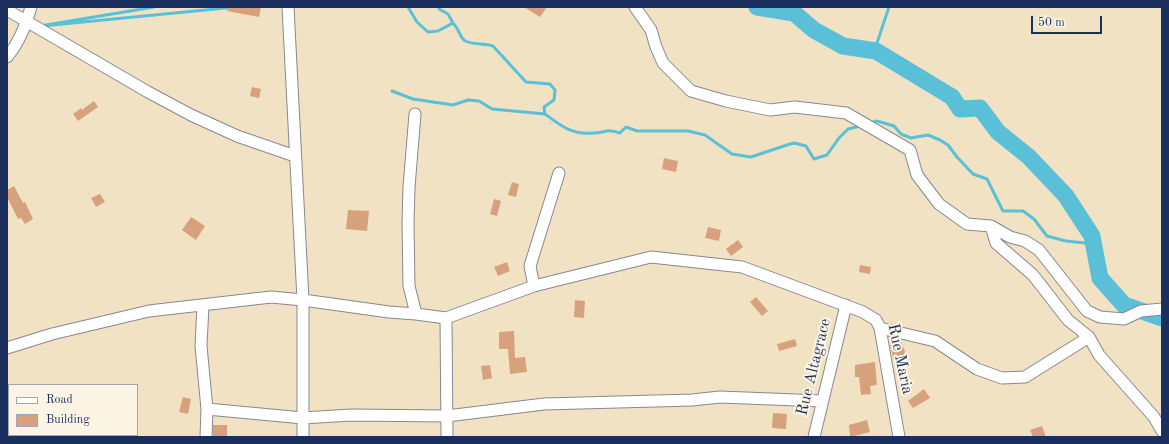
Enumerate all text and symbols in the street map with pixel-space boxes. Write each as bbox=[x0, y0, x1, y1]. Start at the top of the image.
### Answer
scale bar bbox=[1033, 8, 1104, 34]
text: 50 m bbox=[1038, 17, 1065, 29]
street label: Rue Altagrace bbox=[793, 316, 835, 418]
street label: Rue Maria bbox=[883, 322, 917, 396]
legend bbox=[8, 384, 138, 436]
text: Road bbox=[46, 394, 73, 406]
text: Building bbox=[46, 414, 90, 426]

